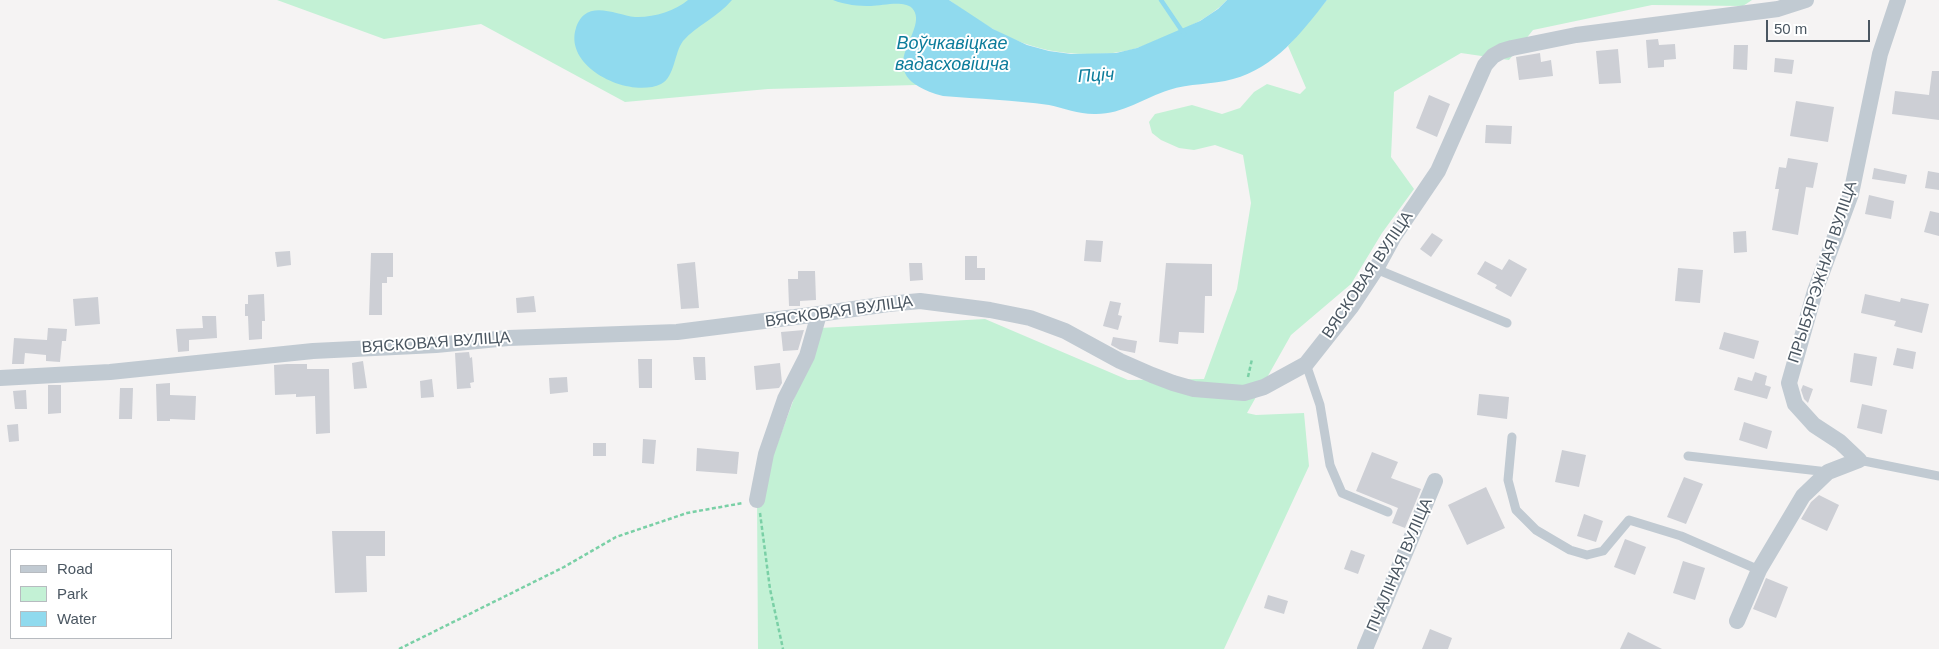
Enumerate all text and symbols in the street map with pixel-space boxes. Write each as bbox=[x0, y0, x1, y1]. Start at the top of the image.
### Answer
scale bar bbox=[1769, 10, 1873, 42]
text: 50 m bbox=[1774, 20, 1807, 37]
water label: Воўчкавіцкае вадасховішча bbox=[895, 33, 1009, 76]
water label: Пціч bbox=[1077, 64, 1115, 88]
street label: ПРЫБЯРЭЖНАЯ ВУЛІЦА bbox=[1784, 178, 1862, 366]
street label: ВЯСКОВАЯ ВУЛІЦА bbox=[1318, 208, 1418, 342]
street label: ВЯСКОВАЯ ВУЛІЦА bbox=[764, 292, 914, 332]
street label: ВЯСКОВАЯ ВУЛІЦА bbox=[361, 328, 511, 358]
street label: ПЧАЛІНАЯ ВУЛІЦА bbox=[1363, 495, 1437, 635]
legend bbox=[10, 549, 172, 639]
text: Road bbox=[57, 560, 93, 577]
text: Park bbox=[57, 585, 88, 602]
text: Water bbox=[57, 610, 96, 627]

